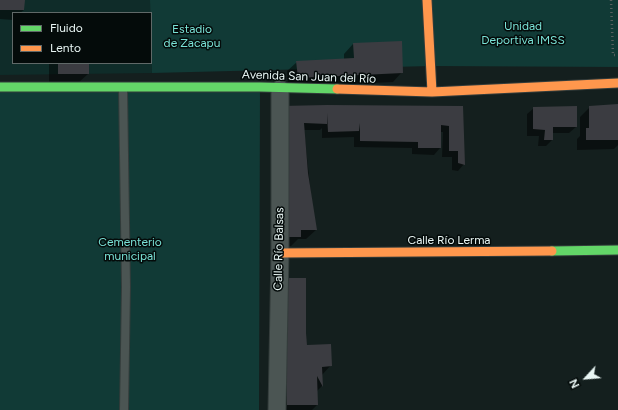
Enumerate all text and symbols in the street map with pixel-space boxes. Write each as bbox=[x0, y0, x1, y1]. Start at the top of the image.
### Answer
legend bbox=[12, 12, 152, 64]
park label: Unidad Deportiva IMSS bbox=[481, 19, 565, 47]
text: Fluido bbox=[50, 21, 83, 35]
park label: Estadio de Zacapu bbox=[164, 22, 220, 50]
text: Lento bbox=[50, 41, 81, 55]
street label: Avenida San Juan del Río bbox=[242, 67, 376, 87]
street label: Calle Río Balsas bbox=[271, 207, 287, 291]
street label: Calle Río Lerma bbox=[408, 233, 490, 247]
park label: Cementerio municipal bbox=[98, 235, 162, 263]
north arrow bbox=[566, 358, 606, 398]
text: N bbox=[567, 377, 582, 390]

